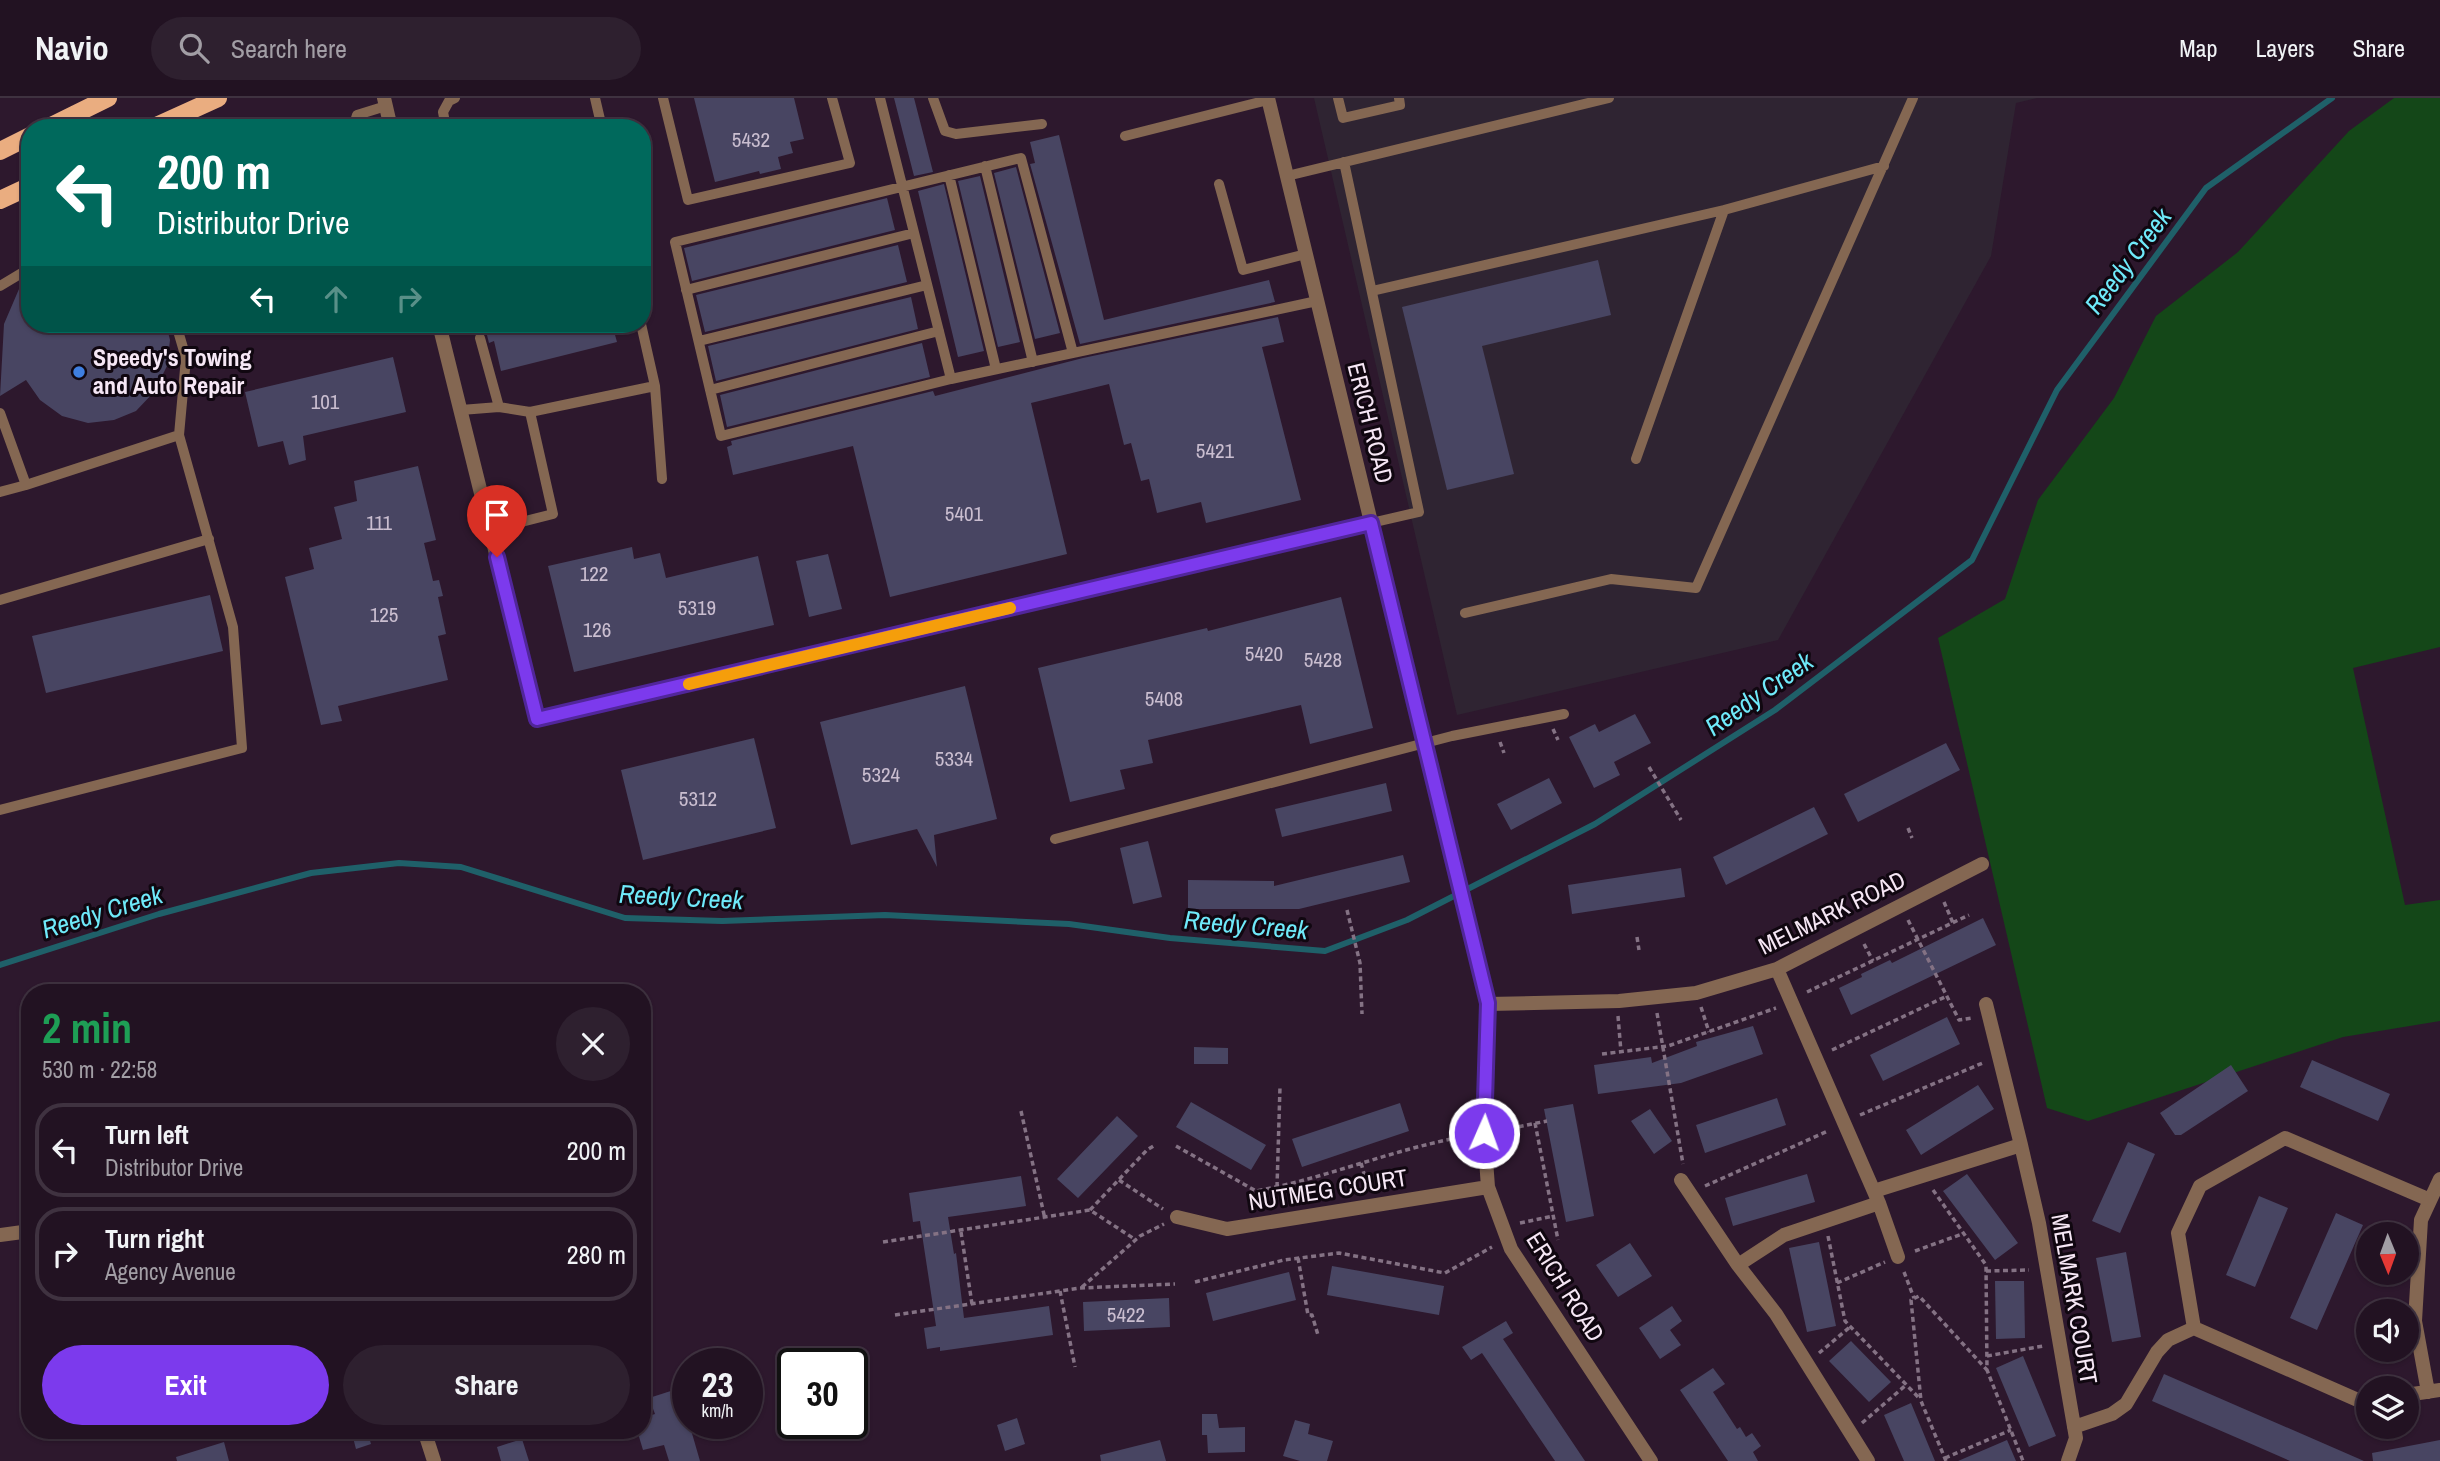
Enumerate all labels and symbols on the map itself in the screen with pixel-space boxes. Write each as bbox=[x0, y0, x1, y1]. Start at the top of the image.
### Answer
house number: 5432 bbox=[732, 125, 770, 154]
water label: Reedy Creek bbox=[2076, 199, 2180, 321]
place label: Speedy's Towing and Auto Repair bbox=[93, 341, 252, 401]
street label: ERICH ROAD bbox=[1340, 359, 1401, 487]
marker: Speedy's Towing and Auto Repair bbox=[71, 364, 87, 380]
house number: 101 bbox=[311, 387, 340, 416]
house number: 5421 bbox=[1196, 436, 1235, 465]
pin bbox=[467, 485, 527, 557]
house number: 5401 bbox=[945, 499, 984, 528]
house number: 111 bbox=[366, 508, 393, 537]
house number: 122 bbox=[580, 559, 608, 588]
house number: 5319 bbox=[678, 593, 716, 622]
house number: 125 bbox=[370, 600, 398, 629]
house number: 126 bbox=[583, 615, 611, 644]
house number: 5420 bbox=[1245, 639, 1283, 668]
water label: Reedy Creek bbox=[1698, 643, 1821, 744]
house number: 5428 bbox=[1304, 645, 1342, 674]
house number: 5408 bbox=[1145, 684, 1183, 713]
house number: 5334 bbox=[935, 744, 974, 773]
house number: 5324 bbox=[862, 760, 901, 789]
house number: 5312 bbox=[679, 784, 717, 813]
street label: MELMARK ROAD bbox=[1753, 863, 1910, 961]
water label: Reedy Creek bbox=[37, 876, 168, 946]
water label: Reedy Creek bbox=[618, 876, 745, 917]
water label: Reedy Creek bbox=[1183, 902, 1311, 947]
position arrow bbox=[1447, 1096, 1521, 1170]
street label: NUTMEG COURT bbox=[1246, 1161, 1410, 1217]
street label: MELMARK COURT bbox=[2044, 1211, 2106, 1387]
north arrow bbox=[2356, 1222, 2418, 1284]
street label: ERICH ROAD bbox=[1520, 1226, 1612, 1347]
house number: 5422 bbox=[1107, 1300, 1145, 1329]
speed limit sign: 30 bbox=[777, 1348, 868, 1439]

